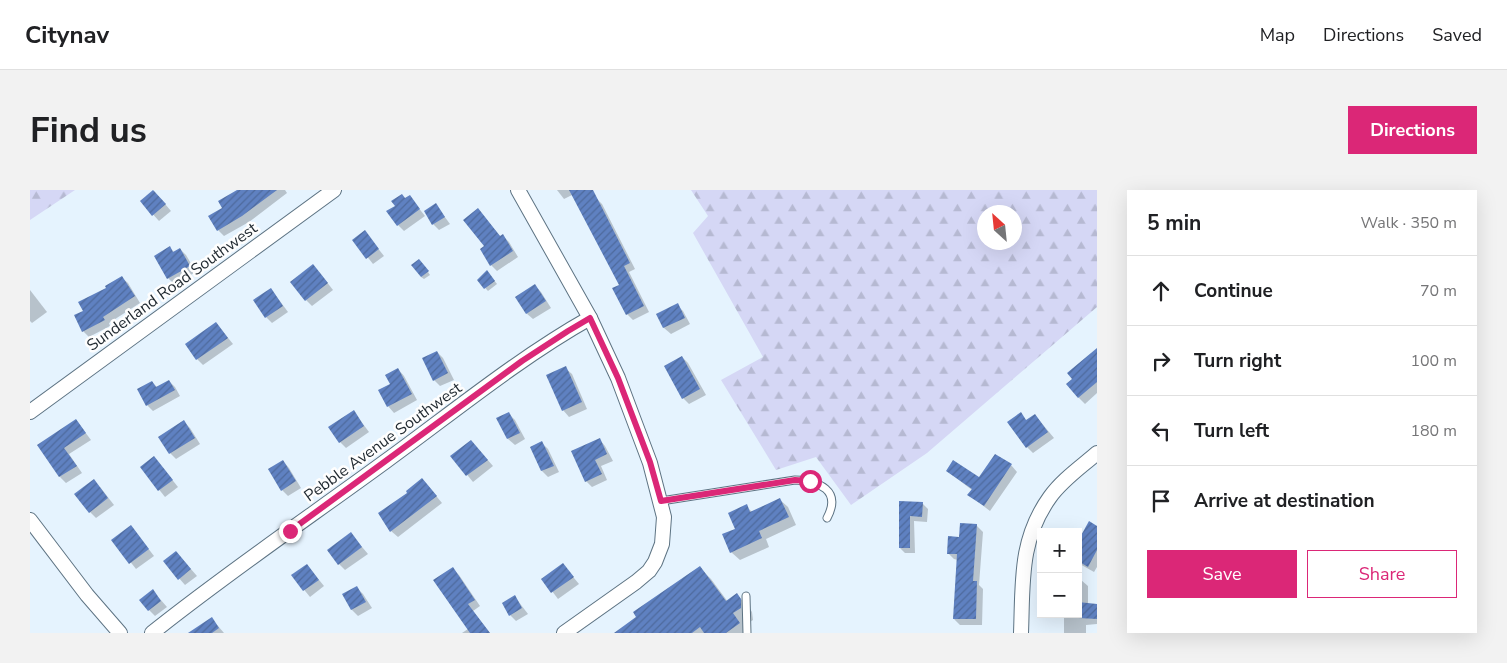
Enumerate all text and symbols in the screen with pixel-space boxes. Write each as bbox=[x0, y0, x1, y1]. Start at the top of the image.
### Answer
text: Citynav bbox=[25, 19, 109, 51]
text: Map bbox=[1260, 23, 1295, 47]
text: Directions bbox=[1323, 23, 1404, 47]
text: Saved bbox=[1432, 23, 1482, 47]
button: Directions bbox=[1348, 106, 1477, 154]
text: Find us bbox=[30, 107, 147, 154]
north arrow bbox=[977, 205, 1022, 250]
text: 5 min bbox=[1147, 209, 1201, 237]
text: Walk · 350 m bbox=[1361, 212, 1457, 234]
street label: Sunderland Road Southwest bbox=[82, 217, 262, 356]
icon: ahead bbox=[1147, 277, 1175, 305]
text: Continue bbox=[1194, 278, 1273, 304]
text: 70 m bbox=[1420, 280, 1457, 302]
icon: right bbox=[1147, 347, 1175, 375]
text: Turn right bbox=[1194, 348, 1281, 374]
text: 100 m bbox=[1410, 350, 1457, 372]
street label: Pebble Avenue Southwest bbox=[300, 377, 467, 507]
icon: left bbox=[1147, 417, 1175, 445]
text: Turn left bbox=[1194, 418, 1269, 444]
text: 180 m bbox=[1410, 420, 1457, 442]
route start bbox=[799, 470, 822, 493]
icon: arrive bbox=[1147, 487, 1175, 515]
text: Arrive at destination bbox=[1194, 488, 1375, 514]
route end bbox=[279, 520, 302, 543]
map controls bbox=[1037, 528, 1082, 618]
button: + bbox=[1037, 528, 1082, 573]
button: Save bbox=[1147, 550, 1297, 598]
button: Share bbox=[1307, 550, 1457, 598]
button: − bbox=[1037, 573, 1082, 618]

